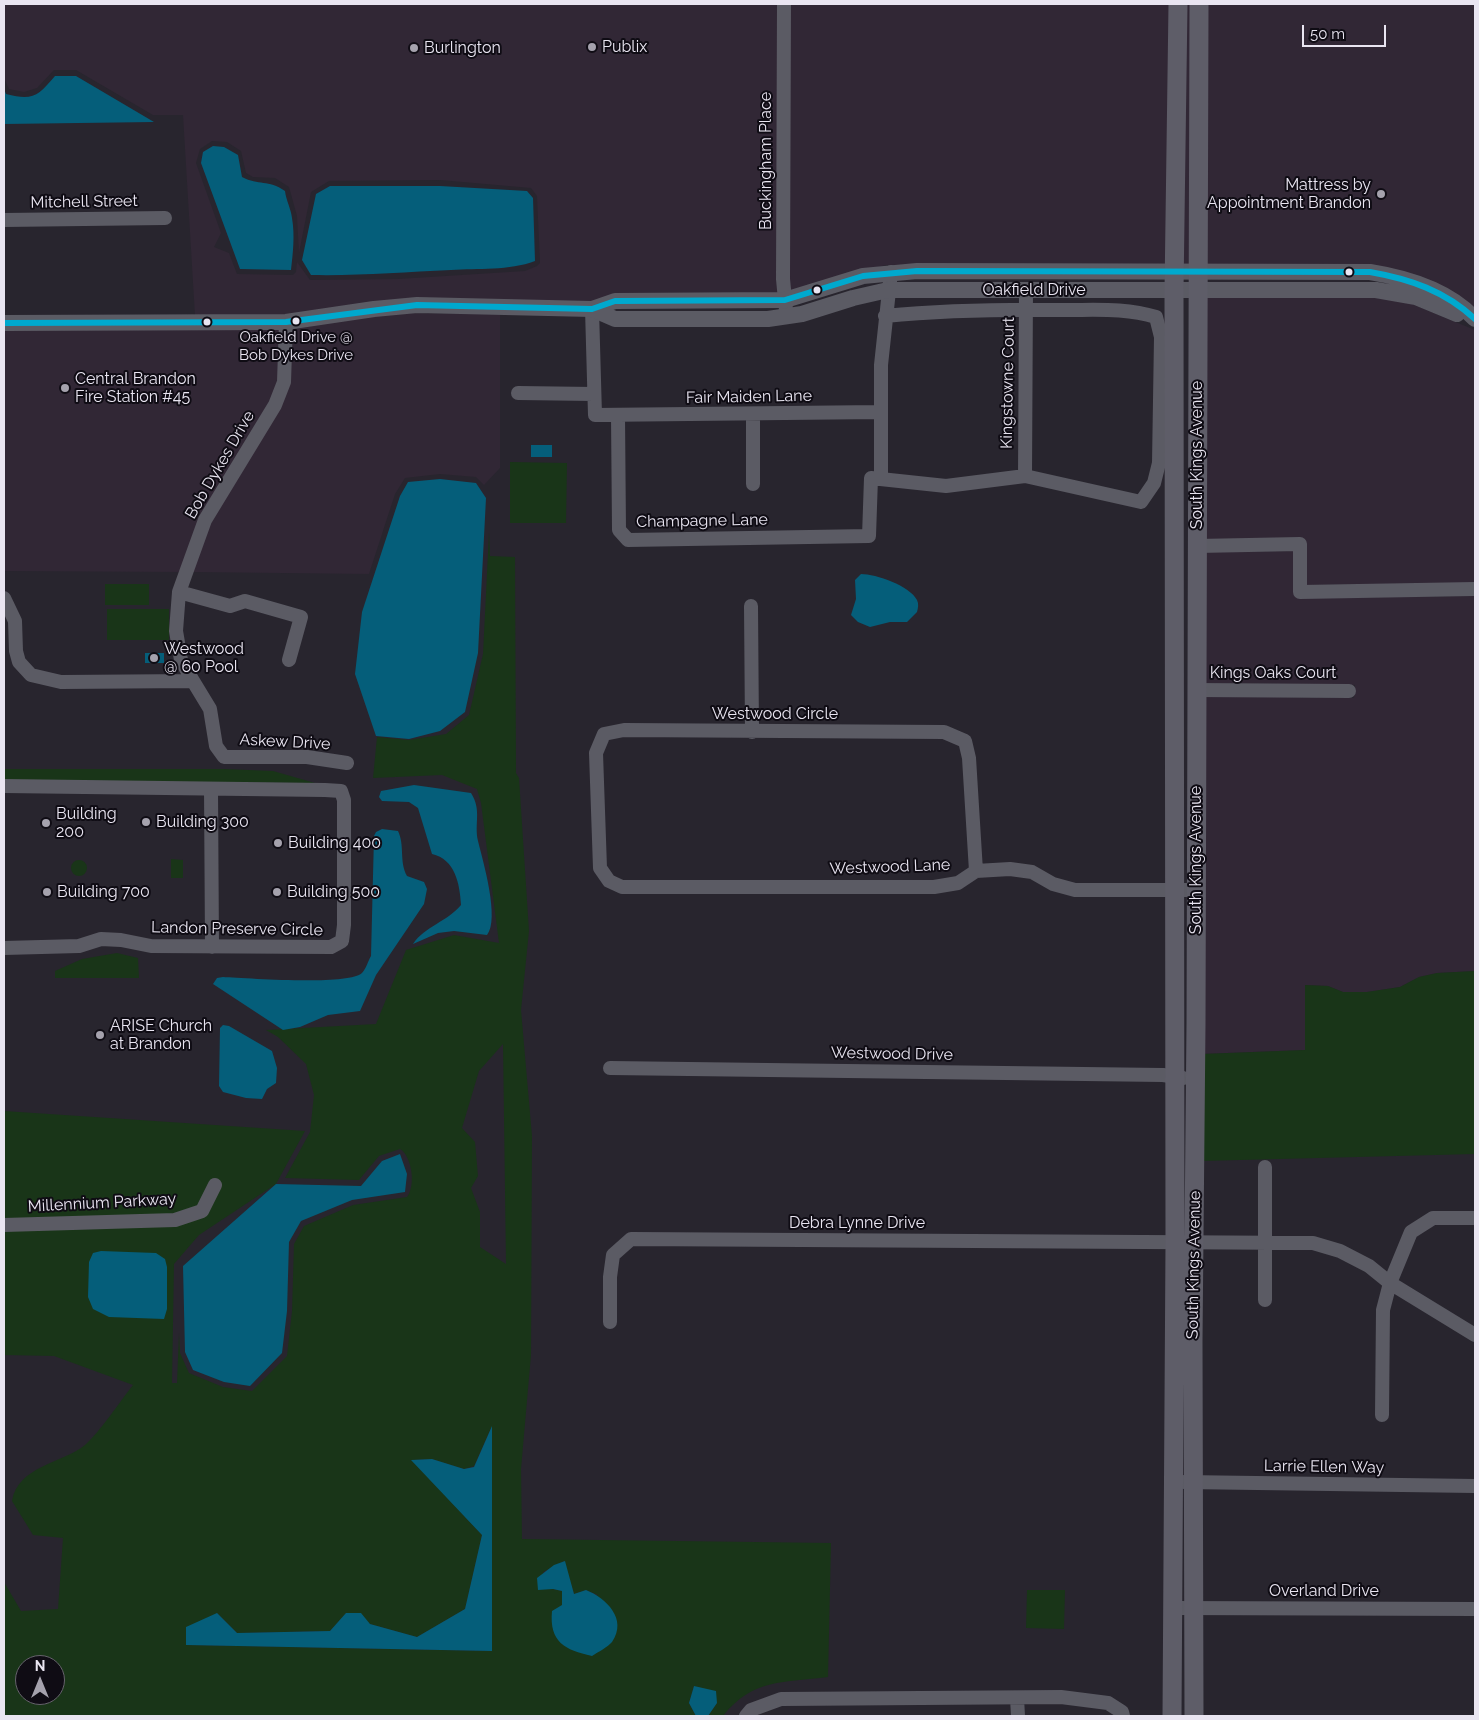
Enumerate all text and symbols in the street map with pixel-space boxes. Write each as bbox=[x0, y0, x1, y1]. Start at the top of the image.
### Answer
scale bar bbox=[1304, 15, 1388, 47]
text: 50 m bbox=[1310, 25, 1345, 43]
place label: Publix bbox=[602, 37, 647, 57]
place label: Burlington bbox=[424, 38, 501, 58]
marker: Publix bbox=[586, 41, 598, 53]
marker: Burlington bbox=[408, 42, 420, 54]
street label: Buckingham Place bbox=[756, 92, 776, 230]
place label: Mattress by Appointment Brandon bbox=[1207, 175, 1371, 213]
marker: Mattress by Appointment Brandon bbox=[1375, 188, 1387, 200]
street label: Mitchell Street bbox=[30, 191, 138, 213]
unlabelled marker bbox=[1344, 267, 1354, 277]
street label: Oakfield Drive bbox=[982, 280, 1086, 300]
unlabelled marker bbox=[812, 285, 822, 295]
marker: Oakfield Drive @ Bob Dykes Drive bbox=[291, 316, 301, 326]
unlabelled marker bbox=[202, 317, 212, 327]
street label: Kingstowne Court bbox=[997, 317, 1019, 449]
place label: Oakfield Drive @ Bob Dykes Drive bbox=[239, 328, 353, 363]
place label: Central Brandon Fire Station #45 bbox=[75, 369, 196, 407]
street label: South Kings Avenue bbox=[1187, 381, 1207, 529]
marker: Central Brandon Fire Station #45 bbox=[59, 382, 71, 394]
street label: Fair Maiden Lane bbox=[686, 386, 812, 408]
street label: Bob Dykes Drive bbox=[181, 408, 259, 522]
street label: Champagne Lane bbox=[636, 510, 768, 532]
place label: Westwood @ 60 Pool bbox=[164, 639, 244, 677]
marker: Westwood @ 60 Pool bbox=[148, 652, 160, 664]
street label: Kings Oaks Court bbox=[1210, 663, 1336, 683]
street label: Westwood Circle bbox=[712, 704, 838, 724]
street label: Askew Drive bbox=[239, 730, 331, 754]
street label: South Kings Avenue bbox=[1186, 786, 1206, 934]
place label: Building 200 bbox=[56, 804, 117, 842]
place label: Building 300 bbox=[156, 812, 249, 832]
marker: Building 300 bbox=[140, 816, 152, 828]
marker: Building 200 bbox=[40, 817, 52, 829]
place label: Building 400 bbox=[288, 833, 381, 853]
marker: Building 400 bbox=[272, 837, 284, 849]
street label: Westwood Lane bbox=[829, 855, 951, 879]
place label: Building 700 bbox=[57, 882, 150, 902]
place label: Building 500 bbox=[287, 882, 380, 902]
marker: Building 700 bbox=[41, 886, 53, 898]
marker: Building 500 bbox=[271, 886, 283, 898]
street label: Landon Preserve Circle bbox=[151, 918, 323, 940]
place label: ARISE Church at Brandon bbox=[110, 1016, 212, 1054]
marker: ARISE Church at Brandon bbox=[94, 1029, 106, 1041]
street label: Westwood Drive bbox=[831, 1043, 953, 1065]
street label: Millennium Parkway bbox=[27, 1190, 177, 1216]
street label: South Kings Avenue bbox=[1183, 1191, 1205, 1339]
street label: Debra Lynne Drive bbox=[789, 1213, 925, 1233]
street label: Larrie Ellen Way bbox=[1264, 1456, 1384, 1478]
street label: Overland Drive bbox=[1269, 1581, 1379, 1601]
north arrow bbox=[15, 1655, 65, 1705]
text: N bbox=[35, 1658, 45, 1674]

